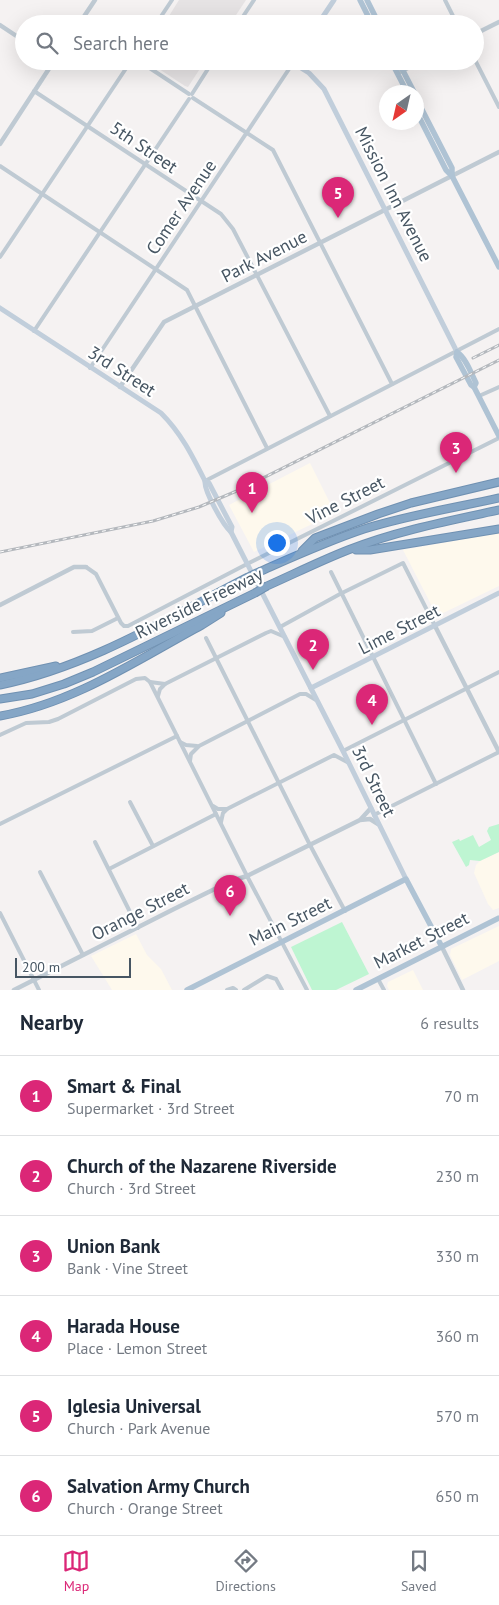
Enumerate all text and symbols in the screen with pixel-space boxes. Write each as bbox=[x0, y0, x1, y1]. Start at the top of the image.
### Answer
search box bbox=[15, 15, 484, 70]
icon: search bbox=[33, 29, 61, 57]
text: Search here bbox=[73, 31, 169, 55]
north arrow bbox=[379, 85, 424, 130]
street label: 5th Street bbox=[106, 116, 182, 178]
street label: Mission Inn Avenue bbox=[350, 123, 438, 265]
street label: Comer Avenue bbox=[141, 155, 221, 259]
pin: 5 bbox=[322, 177, 354, 218]
street label: Park Avenue bbox=[217, 225, 311, 287]
street label: 3rd Street bbox=[84, 341, 160, 401]
pin: 3 bbox=[440, 432, 472, 473]
street label: Vine Street bbox=[301, 470, 388, 530]
pin: 1 bbox=[236, 472, 268, 513]
your location bbox=[264, 530, 290, 556]
street label: Riverside Freeway bbox=[131, 562, 267, 644]
street label: Lime Street bbox=[354, 599, 444, 659]
pin: 2 bbox=[297, 629, 329, 670]
pin: 4 bbox=[356, 684, 388, 725]
street label: 3rd Street bbox=[347, 742, 401, 820]
pin: 6 bbox=[214, 875, 246, 916]
street label: Orange Street bbox=[87, 877, 193, 945]
street label: Main Street bbox=[245, 891, 335, 951]
street label: Market Street bbox=[370, 906, 472, 974]
scale bar bbox=[15, 955, 131, 978]
text: 200 m bbox=[22, 958, 60, 976]
text: Nearby bbox=[20, 1009, 83, 1036]
text: 6 results bbox=[420, 1013, 479, 1033]
text: Smart & Final bbox=[67, 1074, 181, 1098]
text: 1 bbox=[31, 1086, 41, 1106]
text: 70 m bbox=[444, 1086, 479, 1106]
text: Supermarket · 3rd Street bbox=[67, 1098, 234, 1118]
text: Church of the Nazarene Riverside bbox=[67, 1154, 337, 1178]
text: 2 bbox=[31, 1166, 41, 1186]
text: 230 m bbox=[436, 1166, 479, 1186]
text: Church · 3rd Street bbox=[67, 1178, 196, 1198]
text: Union Bank bbox=[67, 1234, 160, 1258]
text: 3 bbox=[31, 1246, 41, 1266]
text: 330 m bbox=[436, 1246, 479, 1266]
text: Bank · Vine Street bbox=[67, 1258, 188, 1278]
text: Harada House bbox=[67, 1314, 180, 1338]
text: 4 bbox=[31, 1326, 41, 1346]
text: 360 m bbox=[436, 1326, 479, 1346]
text: Place · Lemon Street bbox=[67, 1338, 207, 1358]
text: Iglesia Universal bbox=[67, 1394, 201, 1418]
text: 5 bbox=[31, 1406, 41, 1426]
text: 570 m bbox=[436, 1406, 479, 1426]
text: Church · Park Avenue bbox=[67, 1418, 210, 1438]
text: Salvation Army Church bbox=[67, 1474, 250, 1498]
text: 6 bbox=[31, 1486, 41, 1506]
text: 650 m bbox=[436, 1486, 479, 1506]
text: Church · Orange Street bbox=[67, 1498, 223, 1518]
tab: Map bbox=[62, 1547, 90, 1595]
tab: Directions bbox=[215, 1547, 276, 1595]
tab: Saved bbox=[401, 1547, 437, 1595]

